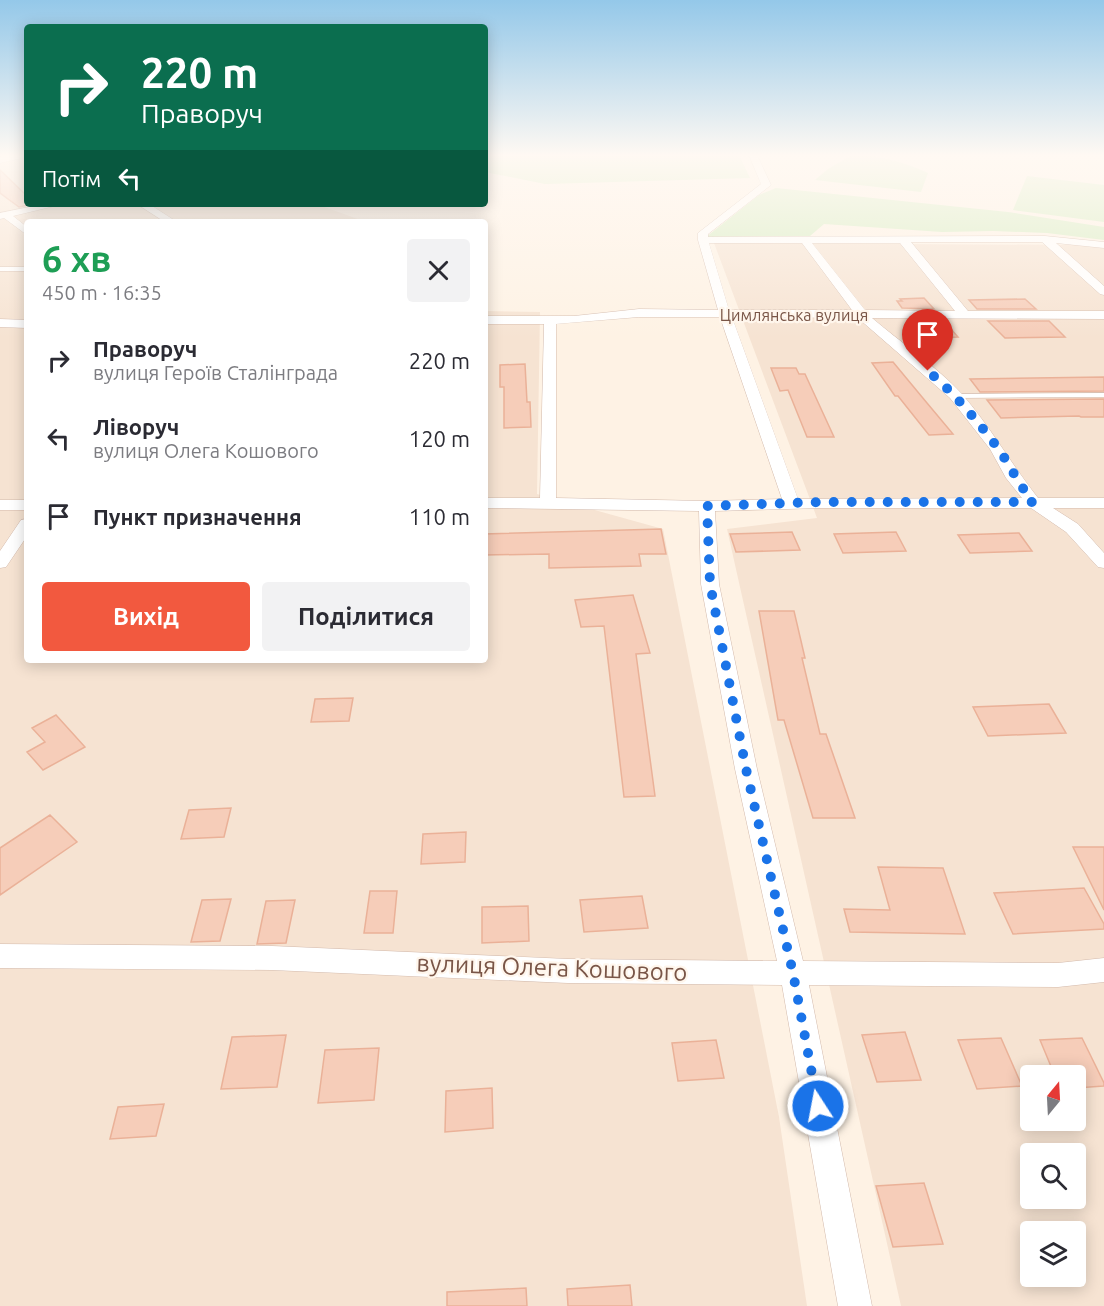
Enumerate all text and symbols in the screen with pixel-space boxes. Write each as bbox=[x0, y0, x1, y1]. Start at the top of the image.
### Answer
icon: right bbox=[42, 48, 120, 126]
text: 220 m bbox=[141, 49, 258, 96]
text: Праворуч bbox=[141, 98, 263, 128]
icon: left bbox=[113, 162, 146, 195]
text: Потім bbox=[42, 166, 101, 191]
text: 6 хв bbox=[42, 238, 111, 279]
button: close bbox=[407, 239, 470, 302]
text: 450 m · 16:35 bbox=[42, 281, 162, 304]
street label: Цимлянська вулиця bbox=[720, 306, 868, 324]
pin bbox=[902, 309, 953, 371]
icon: arrive bbox=[911, 318, 944, 351]
text: Праворуч bbox=[93, 336, 197, 361]
icon: right bbox=[42, 344, 75, 377]
text: 220 m bbox=[409, 348, 470, 373]
text: вулиця Героїв Сталінграда bbox=[93, 361, 338, 384]
text: Ліворуч bbox=[93, 414, 179, 439]
icon: left bbox=[42, 422, 75, 455]
text: 120 m bbox=[409, 426, 470, 451]
text: вулиця Олега Кошового bbox=[93, 439, 319, 462]
icon: arrive bbox=[42, 500, 75, 533]
text: Пункт призначення bbox=[93, 504, 302, 529]
text: 110 m bbox=[409, 504, 470, 529]
button: Вихід bbox=[42, 582, 250, 651]
button: Поділитися bbox=[262, 582, 470, 651]
street label: вулиця Олега Кошового bbox=[416, 949, 688, 986]
north arrow bbox=[1020, 1065, 1086, 1131]
map controls bbox=[1020, 1065, 1086, 1287]
position arrow bbox=[786, 1074, 850, 1138]
button: search bbox=[1020, 1143, 1086, 1209]
button: layers bbox=[1020, 1221, 1086, 1287]

